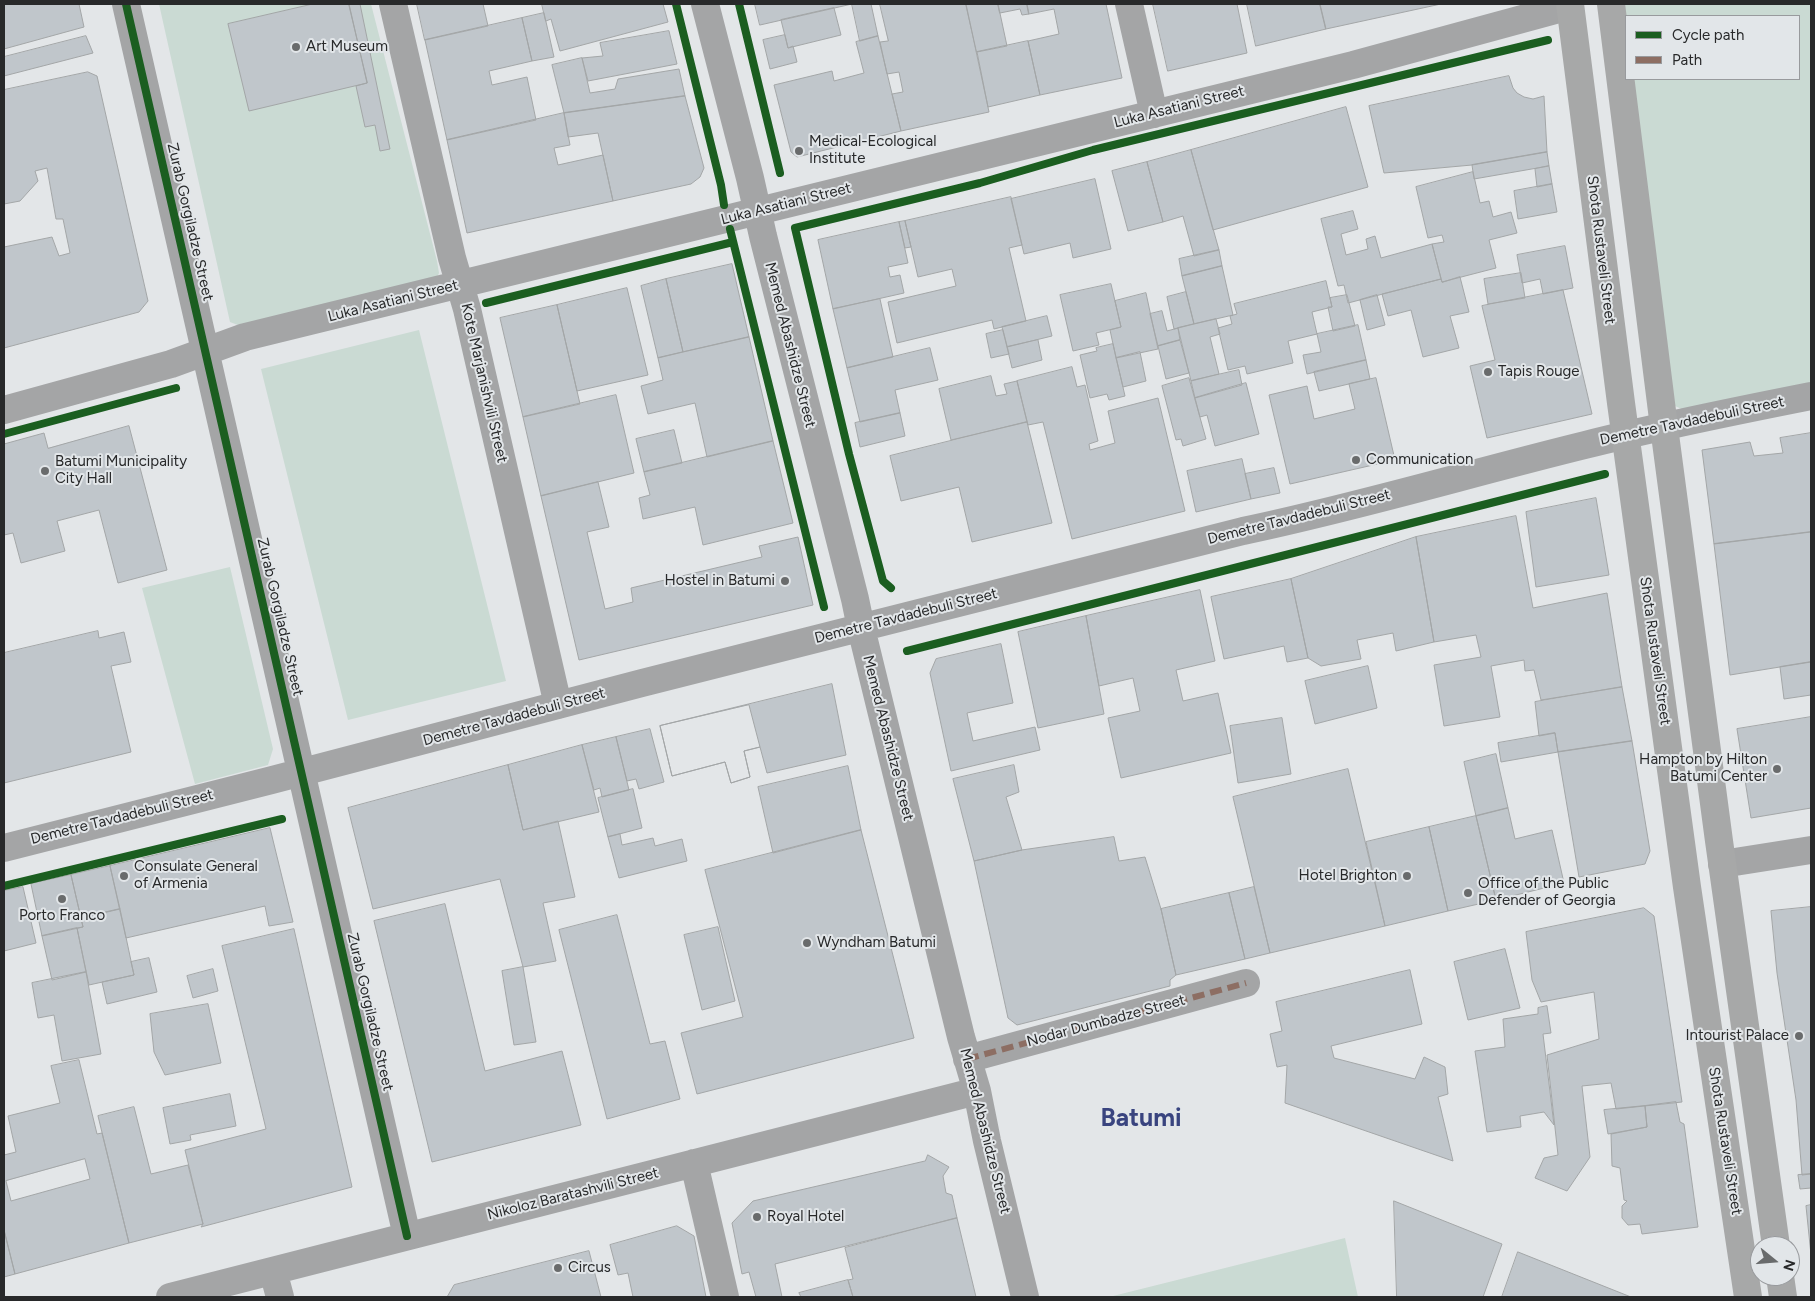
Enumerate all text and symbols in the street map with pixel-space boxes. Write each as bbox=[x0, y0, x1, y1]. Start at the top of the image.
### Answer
legend bbox=[1625, 15, 1800, 80]
text: Cycle path bbox=[1672, 26, 1744, 44]
place label: Art Museum bbox=[306, 38, 388, 56]
marker: Art Museum bbox=[290, 41, 302, 53]
text: Path bbox=[1672, 51, 1702, 69]
street label: Luka Asatiani Street bbox=[1112, 82, 1246, 132]
place label: Medical-Ecological Institute bbox=[809, 133, 937, 168]
street label: Zurab Gorgiladze Street bbox=[163, 141, 217, 303]
marker: Medical-Ecological Institute bbox=[793, 145, 805, 157]
street label: Shota Rustaveli Street bbox=[1583, 175, 1619, 325]
street label: Luka Asatiani Street bbox=[719, 179, 853, 229]
street label: Memed Abashidze Street bbox=[761, 260, 819, 430]
street label: Luka Asatiani Street bbox=[326, 276, 460, 326]
street label: Kote Marjanishvili Street bbox=[457, 301, 511, 465]
place label: Tapis Rouge bbox=[1498, 363, 1579, 381]
marker: Tapis Rouge bbox=[1482, 366, 1494, 378]
street label: Demetre Tavdadebuli Street bbox=[1598, 393, 1786, 449]
place label: Communication bbox=[1366, 451, 1473, 469]
place label: Batumi Municipality City Hall bbox=[55, 453, 187, 488]
marker: Communication bbox=[1350, 454, 1362, 466]
marker: Batumi Municipality City Hall bbox=[39, 465, 51, 477]
street label: Demetre Tavdadebuli Street bbox=[1206, 486, 1392, 548]
street label: Zurab Gorgiladze Street bbox=[253, 536, 307, 698]
place label: Hostel in Batumi bbox=[665, 572, 775, 590]
marker: Hostel in Batumi bbox=[779, 575, 791, 587]
street label: Shota Rustaveli Street bbox=[1636, 576, 1674, 726]
street label: Demetre Tavdadebuli Street bbox=[813, 585, 999, 647]
street label: Memed Abashidze Street bbox=[859, 653, 917, 823]
street label: Demetre Tavdadebuli Street bbox=[421, 684, 607, 750]
place label: Hampton by Hilton Batumi Center bbox=[1639, 751, 1767, 786]
marker: Hampton by Hilton Batumi Center bbox=[1771, 763, 1783, 775]
street label: Demetre Tavdadebuli Street bbox=[29, 786, 215, 848]
place label: Consulate General of Armenia bbox=[134, 858, 258, 893]
place label: Hotel Brighton bbox=[1299, 867, 1397, 885]
marker: Consulate General of Armenia bbox=[118, 870, 130, 882]
marker: Hotel Brighton bbox=[1401, 870, 1413, 882]
place label: Office of the Public Defender of Georgia bbox=[1478, 875, 1616, 910]
marker: Office of the Public Defender of Georgia bbox=[1462, 887, 1474, 899]
marker: Porto Franco bbox=[56, 893, 68, 905]
place label: Porto Franco bbox=[19, 907, 105, 925]
street label: Zurab Gorgiladze Street bbox=[343, 931, 397, 1093]
place label: Wyndham Batumi bbox=[817, 934, 936, 952]
marker: Wyndham Batumi bbox=[801, 937, 813, 949]
street label: Nodar Dumbadze Street bbox=[1025, 991, 1187, 1051]
place label: Intourist Palace bbox=[1686, 1027, 1789, 1045]
marker: Intourist Palace bbox=[1793, 1030, 1805, 1042]
street label: Memed Abashidze Street bbox=[956, 1046, 1014, 1216]
street label: Shota Rustaveli Street bbox=[1704, 1066, 1746, 1216]
district label: Batumi bbox=[1100, 1104, 1182, 1134]
street label: Nikoloz Baratashvili Street bbox=[486, 1164, 660, 1224]
place label: Royal Hotel bbox=[767, 1208, 844, 1226]
marker: Royal Hotel bbox=[751, 1211, 763, 1223]
north arrow bbox=[1750, 1236, 1800, 1286]
text: N bbox=[1779, 1258, 1799, 1273]
place label: Circus bbox=[568, 1259, 611, 1277]
marker: Circus bbox=[552, 1262, 564, 1274]

